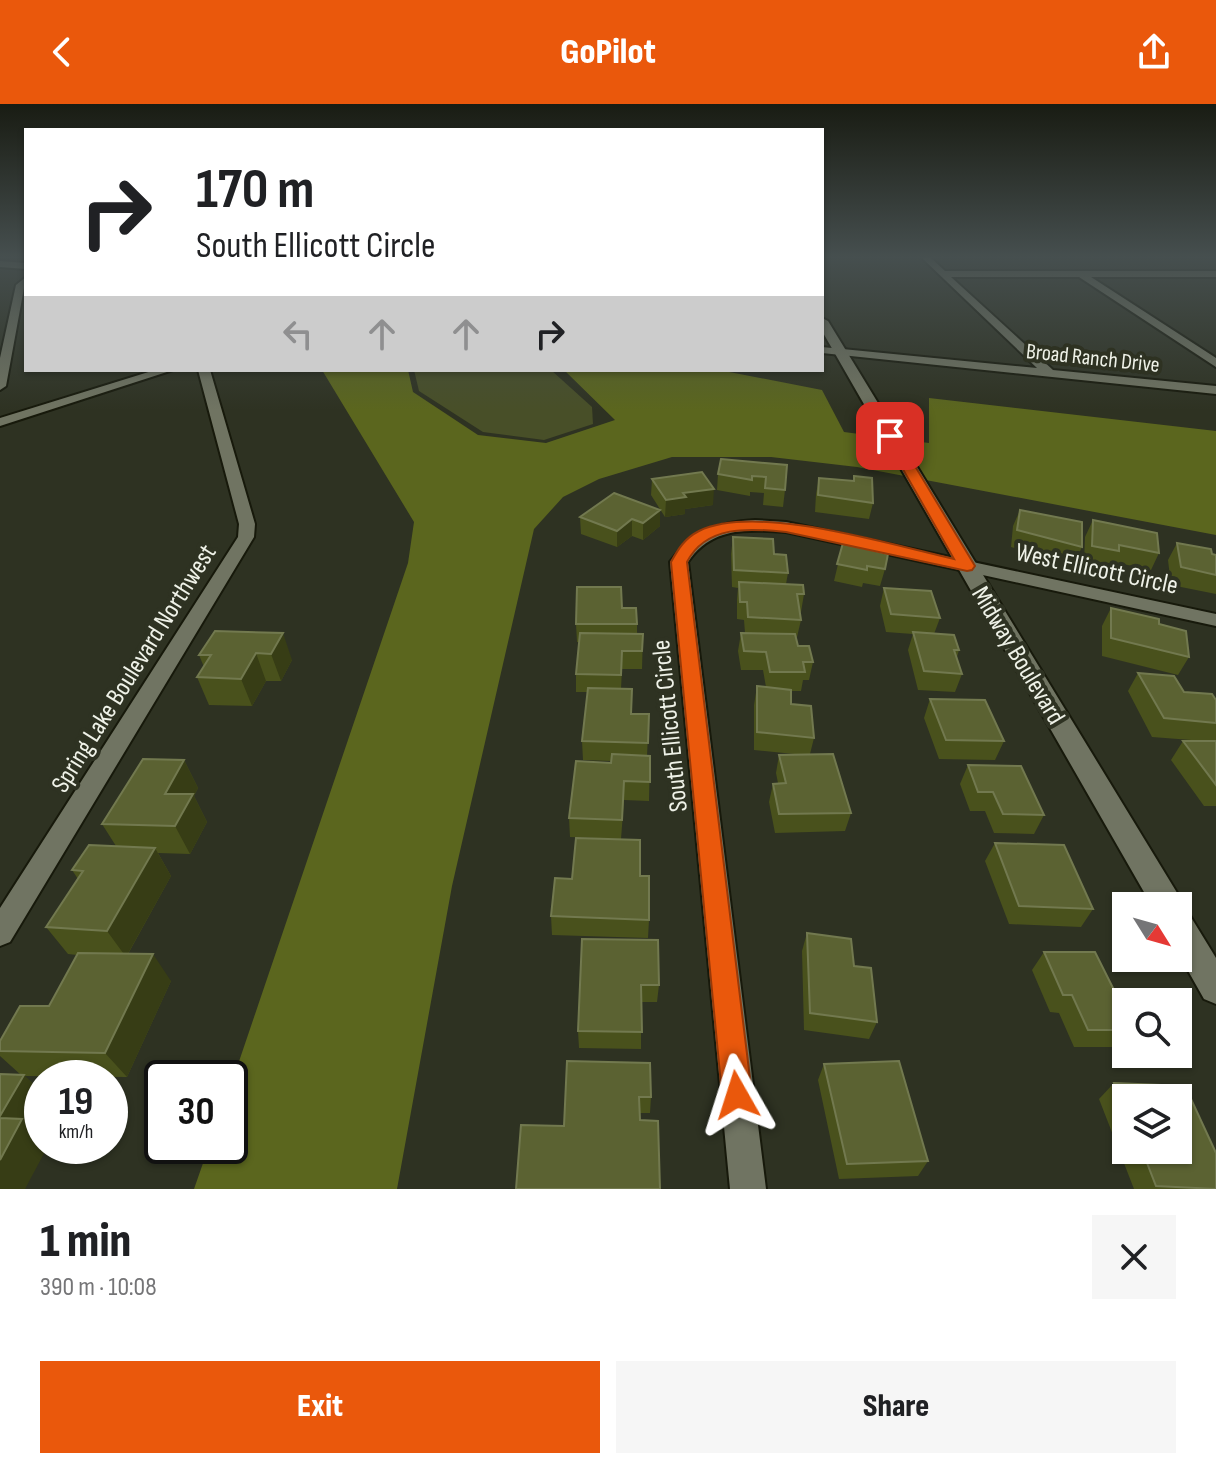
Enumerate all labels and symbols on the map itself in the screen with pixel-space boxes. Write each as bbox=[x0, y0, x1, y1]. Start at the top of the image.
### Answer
street label: Broad Ranch Drive bbox=[1025, 338, 1161, 379]
pin bbox=[856, 402, 924, 470]
street label: West Ellicott Circle bbox=[1013, 537, 1181, 602]
street label: Spring Lake Boulevard Northwest bbox=[45, 539, 223, 799]
street label: Midway Boulevard bbox=[964, 581, 1071, 730]
street label: South Ellicott Circle bbox=[646, 638, 695, 813]
north arrow bbox=[1112, 892, 1192, 972]
position arrow bbox=[695, 1053, 779, 1137]
speed limit sign: 30 bbox=[144, 1060, 248, 1164]

